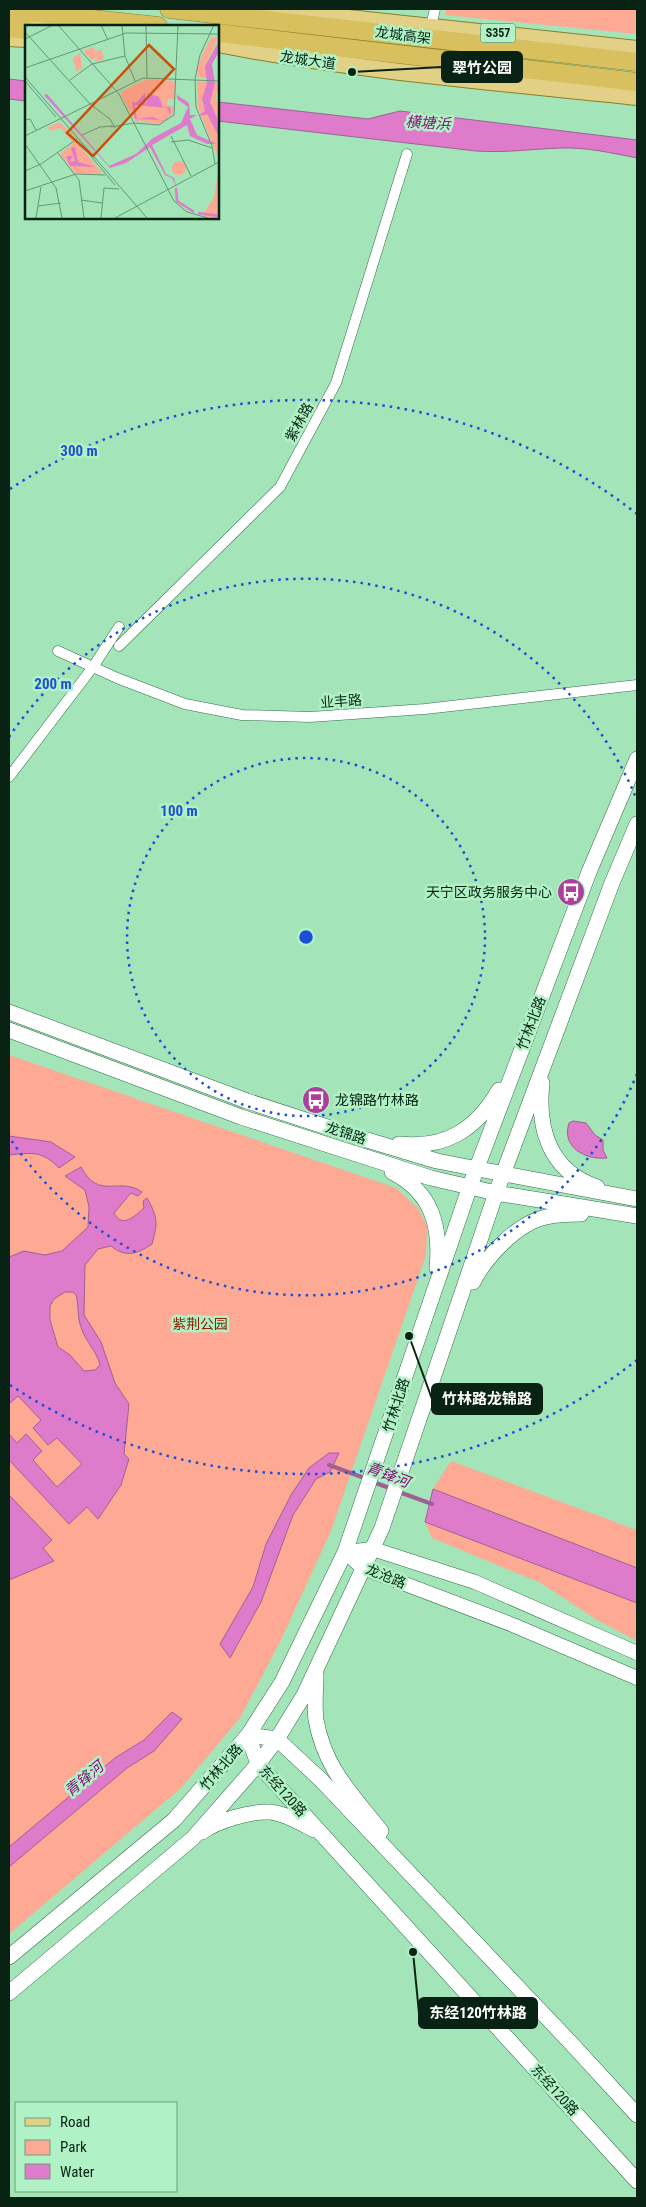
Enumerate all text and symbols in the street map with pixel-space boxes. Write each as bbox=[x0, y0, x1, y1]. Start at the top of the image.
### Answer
road number: S357 bbox=[480, 23, 516, 42]
street label: 龙城高架 bbox=[374, 24, 432, 46]
inset map bbox=[25, 25, 219, 219]
street label: 龙城大道 bbox=[279, 48, 337, 72]
callout: 翠竹公园 bbox=[442, 52, 522, 82]
text: 翠竹公园 bbox=[452, 59, 512, 77]
water label: 横塘浜 bbox=[405, 113, 453, 133]
street label: 紫林路 bbox=[282, 400, 316, 444]
text: 300 m bbox=[60, 442, 98, 460]
text: 200 m bbox=[34, 675, 72, 693]
street label: 业丰路 bbox=[319, 692, 363, 710]
text: 100 m bbox=[160, 802, 198, 820]
bus stop icon: 天宁区政务服务中心 bbox=[556, 877, 586, 907]
place label: 天宁区政务服务中心 bbox=[426, 884, 552, 900]
centre of rings bbox=[297, 928, 315, 946]
street label: 竹林北路 bbox=[513, 994, 549, 1052]
bus stop icon: 龙锦路竹林路 bbox=[301, 1085, 331, 1115]
place label: 龙锦路竹林路 bbox=[335, 1092, 419, 1108]
street label: 龙锦路 bbox=[324, 1119, 368, 1147]
park label: 紫荆公园 bbox=[172, 1316, 228, 1332]
street label: 竹林北路 bbox=[380, 1376, 412, 1434]
callout: 竹林路龙锦路 bbox=[432, 1384, 542, 1414]
text: 竹林路龙锦路 bbox=[442, 1390, 532, 1408]
water label: 青锋河 bbox=[364, 1459, 415, 1493]
street label: 龙沧路 bbox=[364, 1561, 408, 1591]
street label: 竹林北路 bbox=[197, 1741, 245, 1793]
water label: 青锋河 bbox=[61, 1756, 109, 1800]
street label: 东经120路 bbox=[256, 1762, 310, 1820]
callout: 东经120竹林路 bbox=[419, 1998, 537, 2028]
text: 东经120竹林路 bbox=[429, 2004, 527, 2022]
street label: 东经120路 bbox=[528, 2061, 582, 2119]
legend bbox=[15, 2102, 178, 2192]
text: Road bbox=[60, 2113, 90, 2131]
text: Park bbox=[60, 2138, 87, 2156]
text: Water bbox=[60, 2163, 95, 2181]

